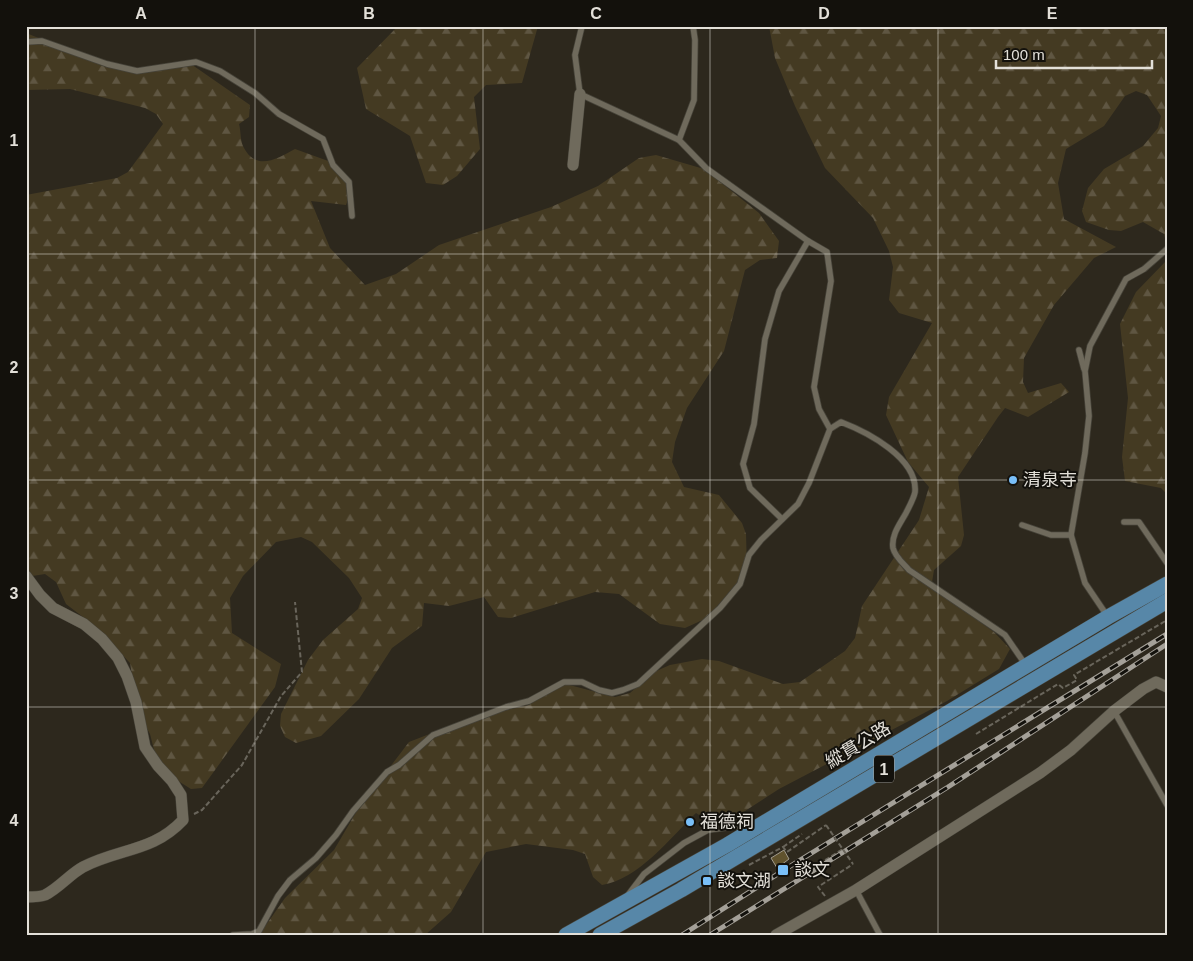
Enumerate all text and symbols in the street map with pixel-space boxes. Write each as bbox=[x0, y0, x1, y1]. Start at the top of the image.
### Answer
text: A bbox=[135, 5, 147, 22]
text: B bbox=[363, 5, 375, 22]
text: C bbox=[590, 5, 602, 22]
text: D bbox=[818, 5, 830, 22]
text: E bbox=[1047, 5, 1058, 22]
scale bar bbox=[996, 38, 1152, 70]
text: 100 m bbox=[1003, 46, 1045, 63]
text: 1 bbox=[10, 132, 19, 149]
text: 2 bbox=[10, 359, 19, 376]
place label: 清泉寺 bbox=[1023, 470, 1077, 490]
marker: 清泉寺 bbox=[1007, 474, 1019, 486]
text: 3 bbox=[10, 585, 19, 602]
street label: 縱貫公路 bbox=[822, 718, 894, 772]
road number: 1 bbox=[874, 756, 894, 782]
text: 4 bbox=[10, 812, 19, 829]
place label: 福德祠 bbox=[700, 812, 754, 832]
marker: 福德祠 bbox=[684, 816, 696, 828]
place label: 談文 bbox=[794, 860, 830, 880]
marker: 談文 bbox=[776, 863, 790, 877]
place label: 談文湖 bbox=[717, 871, 771, 891]
marker: 談文湖 bbox=[701, 875, 713, 887]

